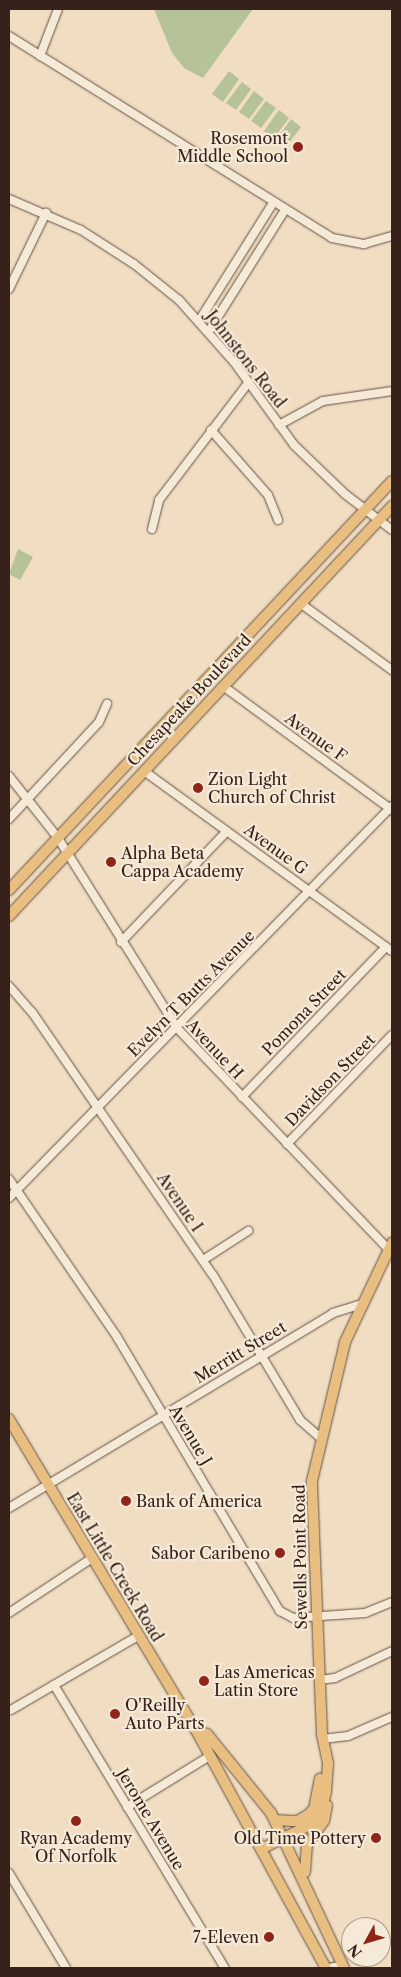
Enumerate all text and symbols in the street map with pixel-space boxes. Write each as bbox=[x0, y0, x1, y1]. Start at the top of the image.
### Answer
place label: Rosemont Middle School bbox=[177, 128, 288, 166]
marker: Rosemont Middle School bbox=[292, 141, 304, 153]
street label: Johnstons Road bbox=[202, 306, 290, 412]
street label: Chesapeake Boulevard bbox=[123, 630, 255, 770]
street label: Avenue F bbox=[281, 708, 351, 766]
place label: Zion Light Church of Christ bbox=[208, 769, 336, 807]
marker: Zion Light Church of Christ bbox=[192, 782, 204, 794]
street label: Avenue G bbox=[240, 819, 312, 879]
place label: Alpha Beta Cappa Academy bbox=[121, 843, 245, 881]
marker: Alpha Beta Cappa Academy bbox=[105, 856, 117, 868]
street label: Evelyn T Butts Avenue bbox=[123, 925, 259, 1061]
street label: Pomona Street bbox=[258, 965, 350, 1059]
street label: Avenue H bbox=[182, 1015, 248, 1083]
street label: Davidson Street bbox=[281, 1030, 379, 1130]
street label: Avenue I bbox=[153, 1169, 207, 1235]
street label: Merritt Street bbox=[190, 1317, 290, 1387]
street label: Avenue J bbox=[166, 1401, 216, 1469]
street label: Sewells Point Road bbox=[289, 1484, 311, 1630]
street label: East Little Creek Road bbox=[63, 1489, 167, 1645]
place label: Bank of America bbox=[136, 1491, 263, 1511]
marker: Bank of America bbox=[120, 1495, 132, 1507]
place label: Sabor Caribeno bbox=[151, 1543, 270, 1563]
marker: Sabor Caribeno bbox=[274, 1547, 286, 1559]
place label: Las Americas Latin Store bbox=[214, 1662, 315, 1700]
marker: Las Americas Latin Store bbox=[198, 1675, 210, 1687]
place label: O'Reilly Auto Parts bbox=[125, 1695, 204, 1733]
marker: O'Reilly Auto Parts bbox=[109, 1708, 121, 1720]
street label: Jerome Avenue bbox=[113, 1764, 189, 1874]
marker: Ryan Academy Of Norfolk bbox=[70, 1815, 82, 1827]
place label: Ryan Academy Of Norfolk bbox=[20, 1828, 132, 1866]
place label: Old Time Pottery bbox=[233, 1828, 366, 1848]
marker: Old Time Pottery bbox=[370, 1832, 382, 1844]
north arrow bbox=[341, 1917, 391, 1967]
place label: 7-Eleven bbox=[193, 1927, 259, 1947]
marker: 7-Eleven bbox=[263, 1931, 275, 1943]
text: N bbox=[344, 1940, 366, 1961]

